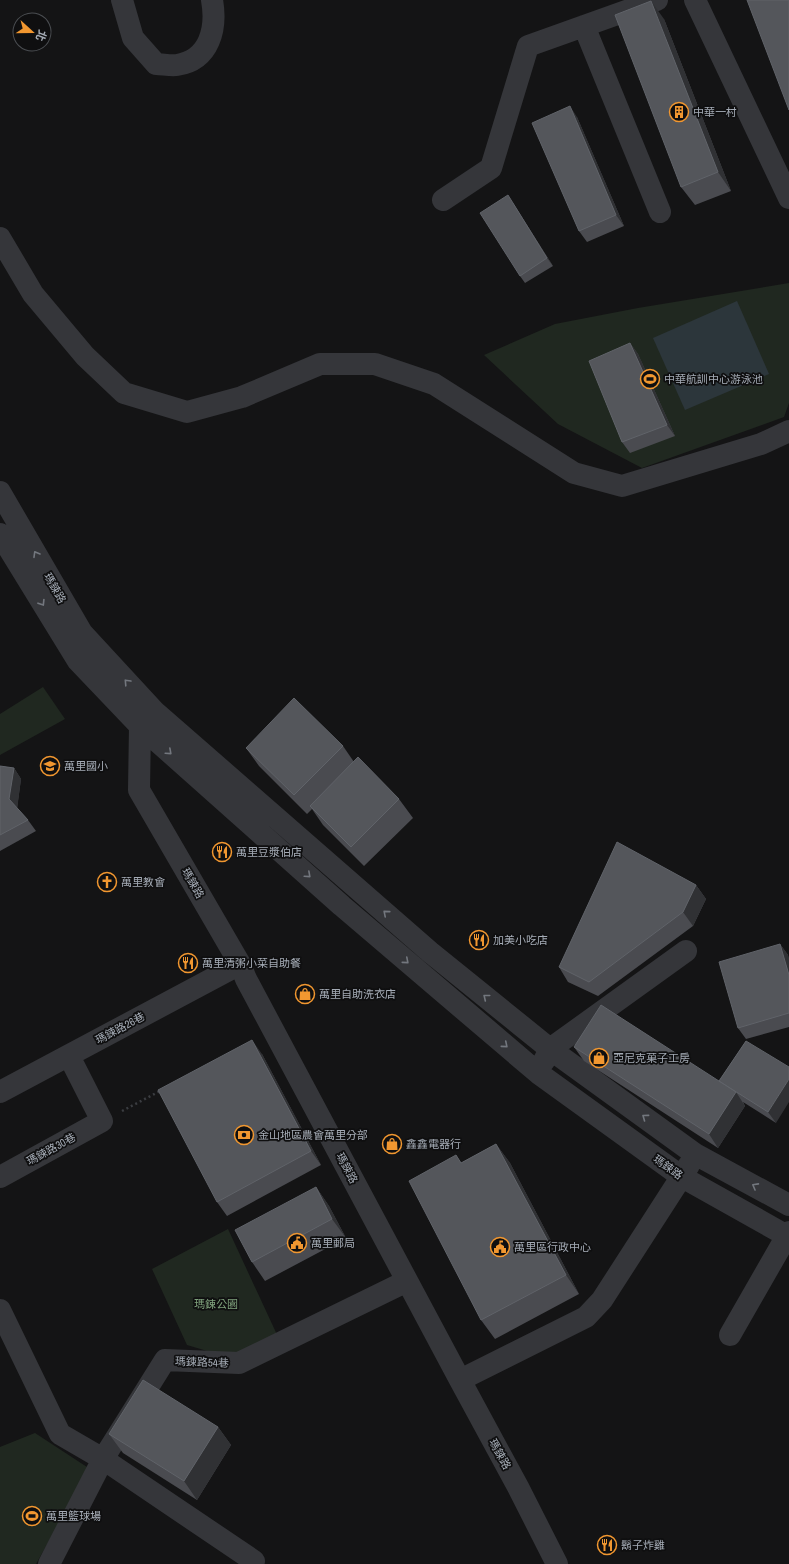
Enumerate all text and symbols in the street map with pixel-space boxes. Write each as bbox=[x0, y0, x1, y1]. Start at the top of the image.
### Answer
north arrow bbox=[12, 12, 52, 52]
text: 北 bbox=[33, 28, 50, 43]
building icon: 中華一村 bbox=[668, 101, 690, 123]
place label: 中華一村 bbox=[693, 105, 737, 119]
sports icon: 中華航訓中心游泳池 bbox=[639, 368, 661, 390]
place label: 中華航訓中心游泳池 bbox=[664, 372, 763, 386]
one-way arrow bbox=[33, 551, 40, 558]
street label: 瑪鋉路 bbox=[41, 570, 69, 606]
one-way arrow bbox=[38, 599, 45, 606]
one-way arrow bbox=[124, 679, 132, 687]
one-way arrow bbox=[164, 747, 172, 754]
school or university icon: 萬里國小 bbox=[39, 755, 61, 777]
place label: 萬里國小 bbox=[64, 759, 108, 773]
restaurant icon: 萬里豆漿伯店 bbox=[211, 841, 233, 863]
place label: 萬里豆漿伯店 bbox=[236, 845, 302, 859]
street label: 瑪鋉路 bbox=[179, 865, 207, 901]
church icon: 萬里教會 bbox=[96, 871, 118, 893]
one-way arrow bbox=[303, 871, 310, 878]
place label: 萬里教會 bbox=[121, 875, 165, 889]
one-way arrow bbox=[383, 911, 391, 918]
restaurant icon: 加美小吃店 bbox=[468, 929, 490, 951]
place label: 加美小吃店 bbox=[493, 933, 548, 947]
restaurant icon: 萬里清粥小菜自助餐 bbox=[177, 952, 199, 974]
place label: 萬里清粥小菜自助餐 bbox=[202, 956, 301, 970]
one-way arrow bbox=[401, 956, 408, 963]
shop icon: 萬里自助洗衣店 bbox=[294, 983, 316, 1005]
place label: 萬里自助洗衣店 bbox=[319, 987, 396, 1001]
one-way arrow bbox=[483, 994, 490, 1001]
street label: 瑪鋉路26巷 bbox=[93, 1009, 147, 1047]
one-way arrow bbox=[500, 1041, 507, 1048]
shop icon: 亞尼克菓子工房 bbox=[588, 1047, 610, 1069]
place label: 亞尼克菓子工房 bbox=[613, 1051, 690, 1065]
one-way arrow bbox=[642, 1114, 649, 1122]
bank icon: 金山地區農會萬里分部 bbox=[233, 1124, 255, 1146]
place label: 金山地區農會萬里分部 bbox=[258, 1128, 368, 1142]
street label: 瑪鋉路30巷 bbox=[24, 1130, 78, 1168]
shop icon: 鑫鑫電器行 bbox=[381, 1133, 403, 1155]
place label: 鑫鑫電器行 bbox=[406, 1137, 461, 1151]
street label: 瑪鋉路 bbox=[333, 1150, 361, 1186]
street label: 瑪鋉路 bbox=[650, 1152, 686, 1182]
one-way arrow bbox=[752, 1184, 759, 1191]
public building icon: 萬里郵局 bbox=[286, 1232, 308, 1254]
place label: 萬里郵局 bbox=[311, 1236, 355, 1250]
public building icon: 萬里區行政中心 bbox=[489, 1236, 511, 1258]
place label: 萬里區行政中心 bbox=[514, 1240, 591, 1254]
park label: 瑪鋉公園 bbox=[194, 1297, 238, 1311]
street label: 瑪鋉路54巷 bbox=[175, 1354, 229, 1370]
street label: 瑪鋉路 bbox=[486, 1436, 514, 1472]
sports icon: 萬里籃球場 bbox=[21, 1505, 43, 1527]
place label: 萬里籃球場 bbox=[46, 1509, 101, 1523]
restaurant icon: 鬍子炸雞 bbox=[596, 1534, 618, 1556]
place label: 鬍子炸雞 bbox=[621, 1538, 665, 1552]

